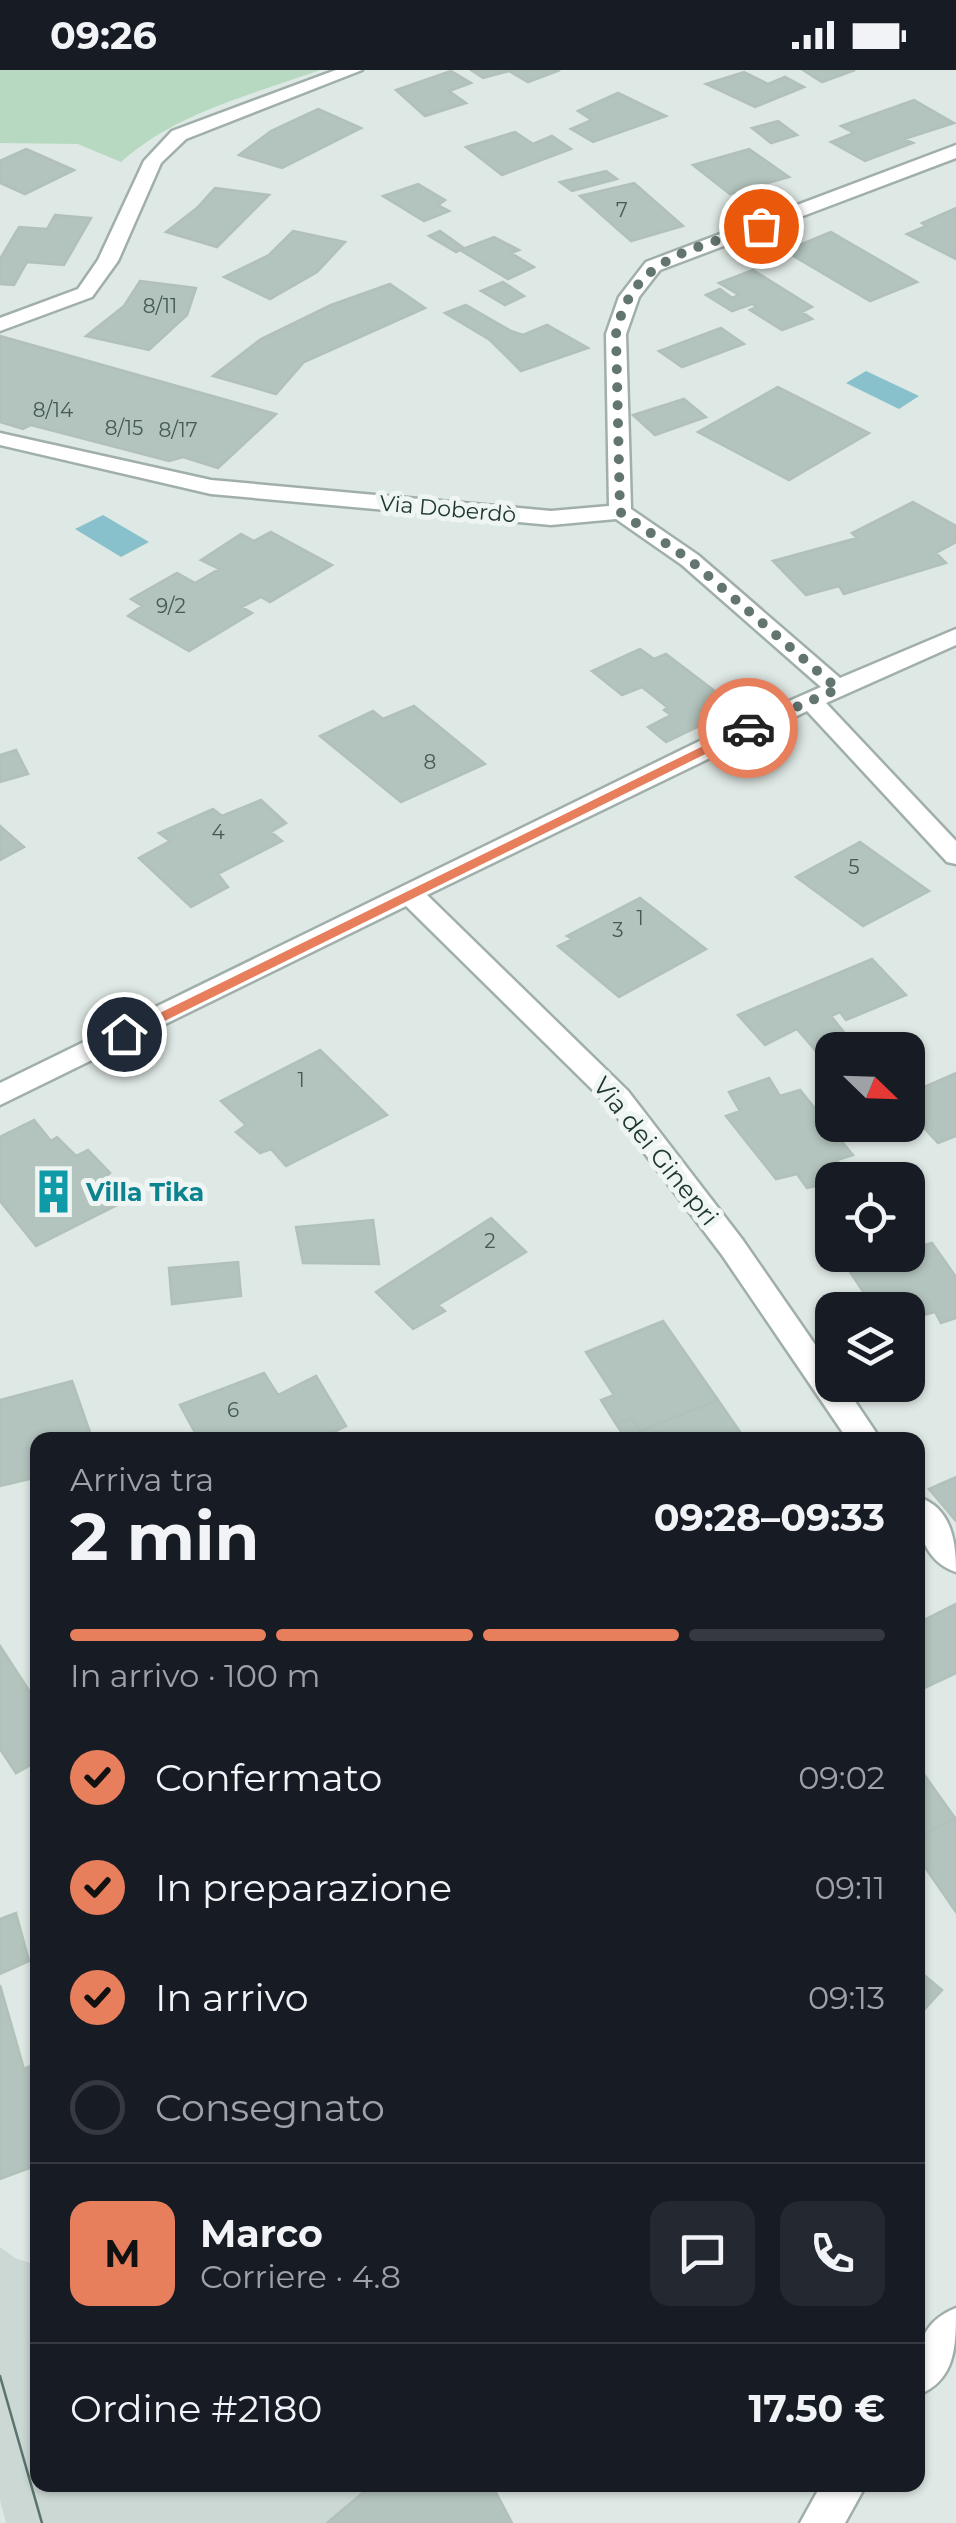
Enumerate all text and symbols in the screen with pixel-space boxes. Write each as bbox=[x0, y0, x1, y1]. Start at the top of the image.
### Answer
text: 09:26 bbox=[50, 12, 157, 59]
pin bbox=[719, 184, 804, 269]
house number: 7 bbox=[616, 198, 628, 222]
icon: bag bbox=[734, 199, 789, 254]
house number: 8/11 bbox=[143, 294, 177, 318]
house number: 8/14 bbox=[33, 398, 73, 422]
house number: 8/15 bbox=[105, 416, 143, 440]
house number: 8/17 bbox=[158, 418, 198, 442]
street label: Via Doberdò bbox=[379, 490, 517, 528]
house number: 9/2 bbox=[156, 594, 186, 618]
courier bbox=[698, 678, 798, 778]
icon: car bbox=[721, 701, 776, 756]
house number: 8 bbox=[424, 750, 436, 774]
house number: 4 bbox=[211, 820, 225, 844]
house number: 5 bbox=[848, 855, 860, 879]
house number: 1 bbox=[636, 906, 644, 930]
house number: 3 bbox=[612, 918, 624, 942]
pin bbox=[82, 992, 167, 1077]
icon: home bbox=[97, 1007, 152, 1062]
north arrow bbox=[815, 1032, 925, 1142]
map controls bbox=[815, 1032, 925, 1402]
house number: 1 bbox=[297, 1068, 305, 1092]
street label: Via dei Ginepri bbox=[587, 1071, 725, 1231]
button: locate bbox=[815, 1162, 925, 1272]
building icon: Villa Tika bbox=[29, 1168, 77, 1216]
place label: Villa Tika bbox=[85, 1177, 204, 1207]
house number: 2 bbox=[484, 1229, 496, 1253]
button: layers bbox=[815, 1292, 925, 1402]
house number: 6 bbox=[227, 1398, 239, 1422]
text: Arriva tra bbox=[70, 1460, 214, 1499]
text: 09:28–09:33 bbox=[654, 1494, 885, 1541]
text: 2 min bbox=[70, 1497, 259, 1576]
text: In arrivo · 100 m bbox=[70, 1656, 320, 1695]
icon: check bbox=[70, 1750, 125, 1805]
text: Confermato bbox=[155, 1754, 382, 1801]
text: 09:02 bbox=[798, 1758, 885, 1797]
icon: check bbox=[70, 1860, 125, 1915]
text: In preparazione bbox=[155, 1864, 452, 1911]
text: 09:11 bbox=[814, 1868, 885, 1907]
icon: check bbox=[70, 1970, 125, 2025]
text: In arrivo bbox=[155, 1974, 309, 2021]
text: 09:13 bbox=[808, 1978, 885, 2017]
text: Consegnato bbox=[155, 2084, 385, 2131]
button: chat bbox=[650, 2201, 755, 2306]
button: phone bbox=[780, 2201, 885, 2306]
text: Marco bbox=[200, 2210, 323, 2257]
text: M bbox=[104, 2230, 141, 2277]
text: Corriere · 4.8 bbox=[200, 2257, 401, 2296]
text: Ordine #2180 bbox=[70, 2385, 322, 2432]
text: 17.50 € bbox=[748, 2385, 885, 2432]

